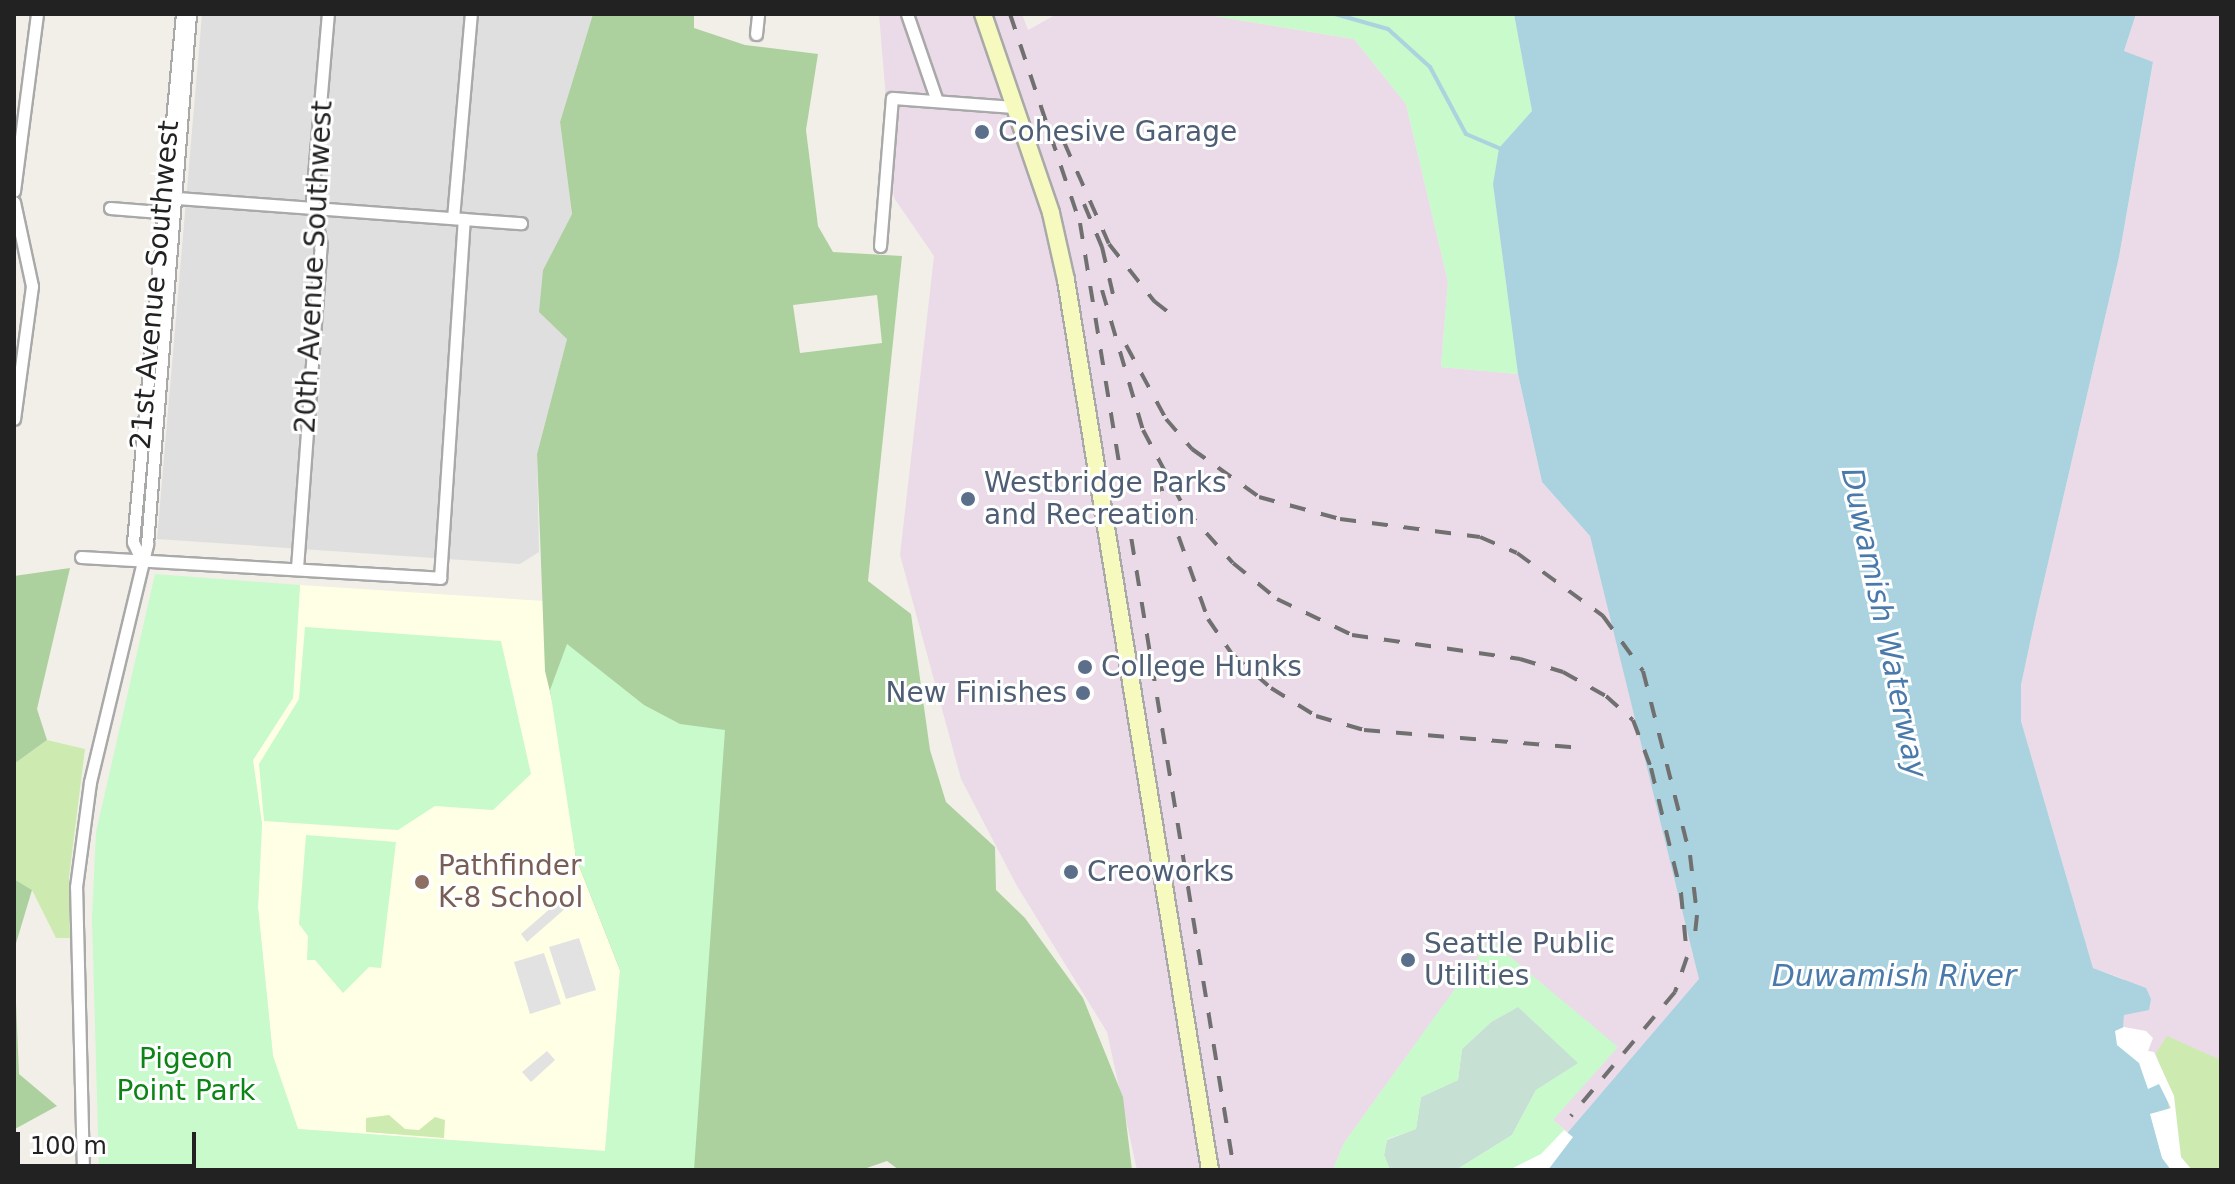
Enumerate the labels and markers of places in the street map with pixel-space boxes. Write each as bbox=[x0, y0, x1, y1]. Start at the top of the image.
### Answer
place label: Cohesive Garage bbox=[998, 115, 1237, 149]
marker: Cohesive Garage bbox=[973, 123, 991, 141]
place label: Westbridge Parks and Recreation bbox=[984, 466, 1227, 532]
marker: Westbridge Parks and Recreation bbox=[959, 490, 977, 508]
place label: College Hunks bbox=[1101, 650, 1302, 684]
marker: College Hunks bbox=[1076, 658, 1094, 676]
place label: New Finishes bbox=[886, 676, 1067, 710]
marker: New Finishes bbox=[1074, 684, 1092, 702]
place label: Pathfinder K-8 School bbox=[438, 849, 583, 915]
place label: Creoworks bbox=[1087, 855, 1234, 889]
marker: Creoworks bbox=[1062, 863, 1080, 881]
marker: Pathfinder K-8 School bbox=[413, 873, 431, 891]
place label: Seattle Public Utilities bbox=[1424, 927, 1615, 993]
marker: Seattle Public Utilities bbox=[1399, 951, 1417, 969]

